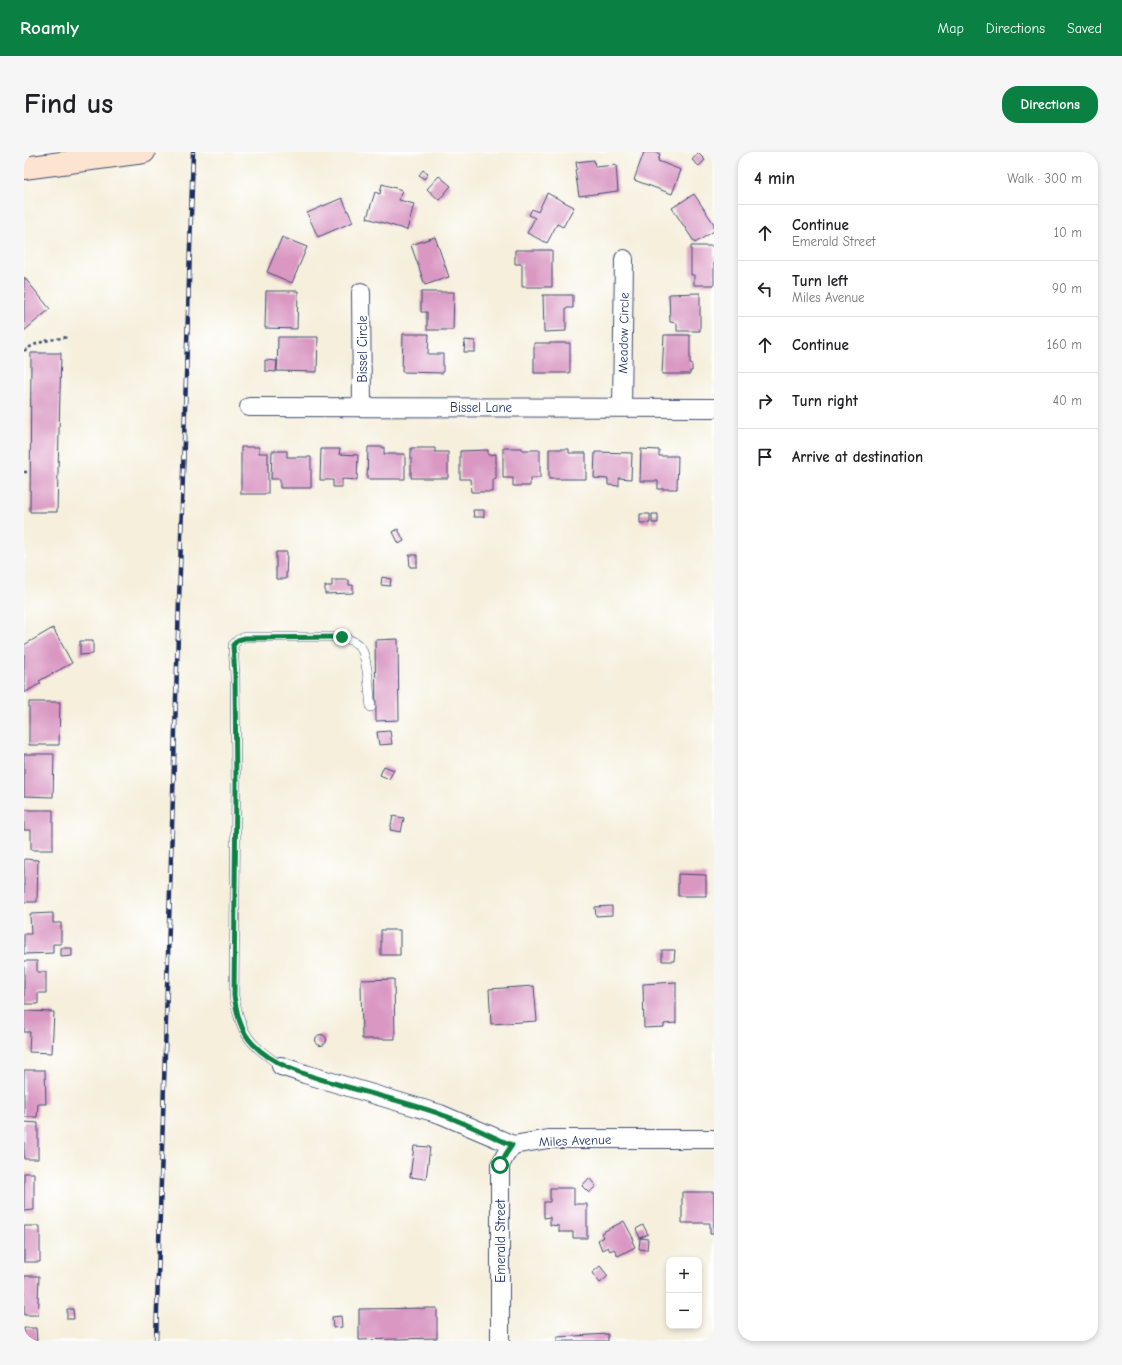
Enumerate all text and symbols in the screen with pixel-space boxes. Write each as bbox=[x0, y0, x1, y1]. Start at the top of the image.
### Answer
text: Roamly bbox=[20, 17, 79, 39]
text: Map bbox=[937, 20, 964, 37]
text: Directions bbox=[986, 20, 1045, 37]
text: Saved bbox=[1067, 20, 1102, 37]
button: Directions bbox=[1002, 86, 1098, 123]
text: Find us bbox=[24, 88, 113, 120]
text: 4 min bbox=[754, 169, 795, 188]
text: Walk · 300 m bbox=[1007, 171, 1082, 186]
text: Continue bbox=[792, 216, 849, 234]
icon: ahead bbox=[754, 222, 776, 244]
text: 10 m bbox=[1054, 225, 1082, 240]
text: Emerald Street bbox=[792, 234, 875, 249]
text: Turn left bbox=[792, 272, 848, 290]
icon: left bbox=[754, 278, 776, 300]
text: 90 m bbox=[1052, 281, 1082, 296]
text: Miles Avenue bbox=[792, 290, 865, 305]
street label: Meadow Circle bbox=[615, 292, 632, 374]
street label: Bissel Circle bbox=[355, 315, 370, 382]
icon: ahead bbox=[754, 334, 776, 356]
text: Continue bbox=[792, 336, 849, 354]
text: 160 m bbox=[1047, 337, 1082, 352]
icon: right bbox=[754, 390, 776, 412]
text: Turn right bbox=[792, 392, 858, 410]
text: 40 m bbox=[1053, 393, 1082, 408]
street label: Bissel Lane bbox=[450, 400, 513, 415]
icon: arrive bbox=[754, 446, 776, 468]
text: Arrive at destination bbox=[792, 448, 923, 466]
route end bbox=[333, 628, 351, 646]
street label: Miles Avenue bbox=[539, 1132, 612, 1149]
route start bbox=[491, 1156, 509, 1174]
street label: Emerald Street bbox=[493, 1198, 508, 1283]
map controls bbox=[666, 1257, 702, 1329]
button: + bbox=[666, 1257, 702, 1293]
button: − bbox=[666, 1293, 702, 1329]

